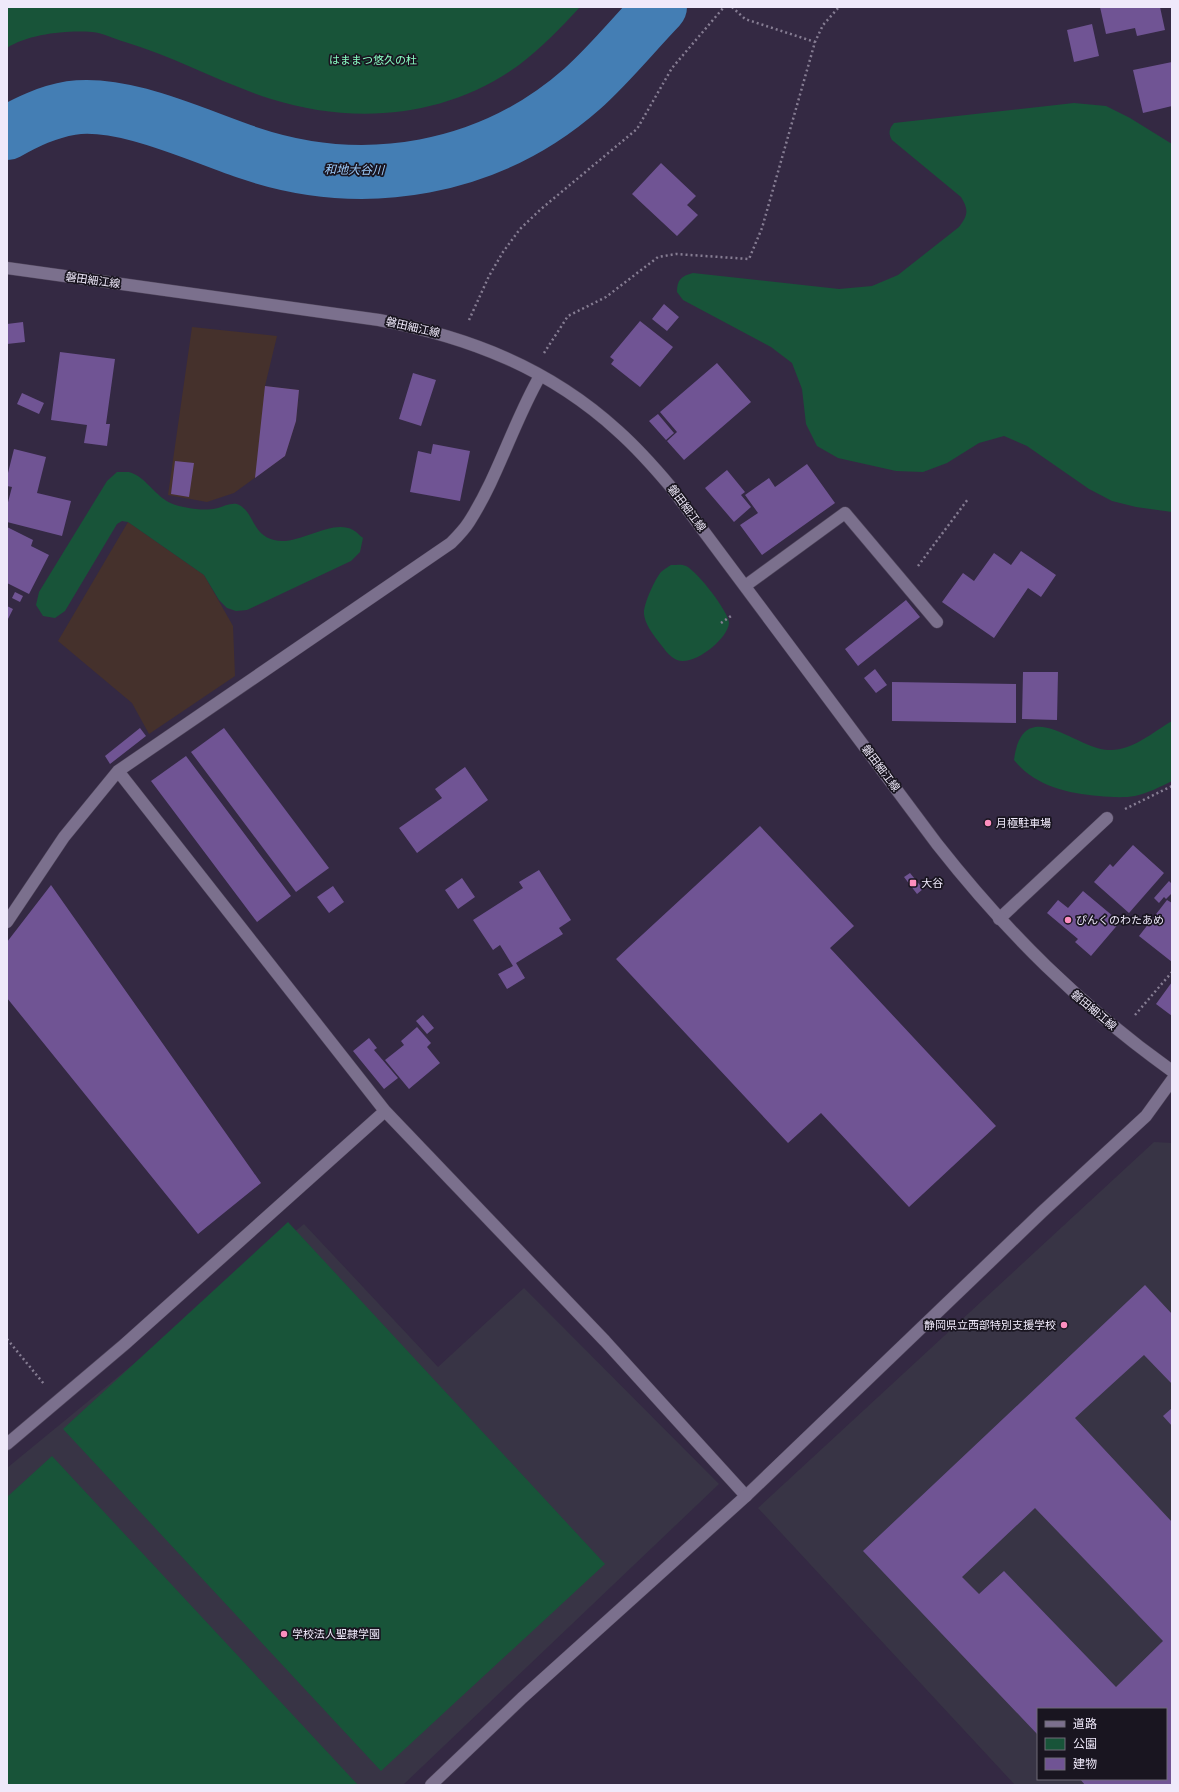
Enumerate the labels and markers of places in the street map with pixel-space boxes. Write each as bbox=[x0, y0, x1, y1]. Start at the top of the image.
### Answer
place label: 月極駐車場 bbox=[996, 816, 1051, 829]
marker: 月極駐車場 bbox=[983, 818, 993, 828]
place label: 大谷 bbox=[921, 876, 943, 889]
marker: 大谷 bbox=[908, 878, 918, 888]
place label: ぴんくのわたあめ bbox=[1076, 913, 1164, 926]
marker: ぴんくのわたあめ bbox=[1063, 915, 1073, 925]
place label: 静岡県立西部特別支援学校 bbox=[924, 1318, 1056, 1331]
marker: 静岡県立西部特別支援学校 bbox=[1059, 1320, 1069, 1330]
place label: 学校法人聖隷学園 bbox=[292, 1627, 380, 1640]
marker: 学校法人聖隷学園 bbox=[279, 1629, 289, 1639]

